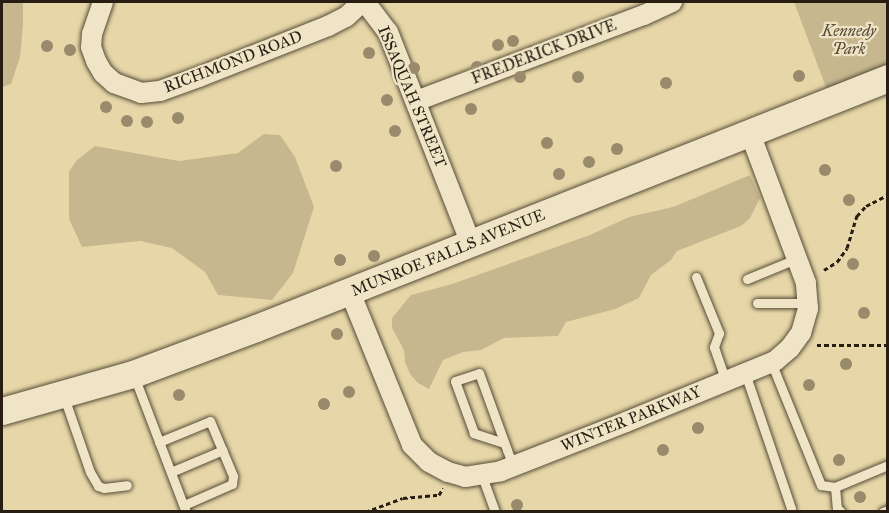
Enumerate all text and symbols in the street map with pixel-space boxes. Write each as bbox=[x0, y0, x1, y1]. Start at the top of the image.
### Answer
street label: FREDERICK DRIVE bbox=[469, 15, 619, 89]
park label: Kennedy Park bbox=[822, 21, 876, 59]
street label: ISSAQUAH STREET bbox=[373, 23, 451, 171]
street label: RICHMOND ROAD bbox=[161, 27, 305, 97]
street label: MUNROE FALLS AVENUE bbox=[348, 205, 548, 301]
street label: WINTER PARKWAY bbox=[558, 382, 704, 456]

